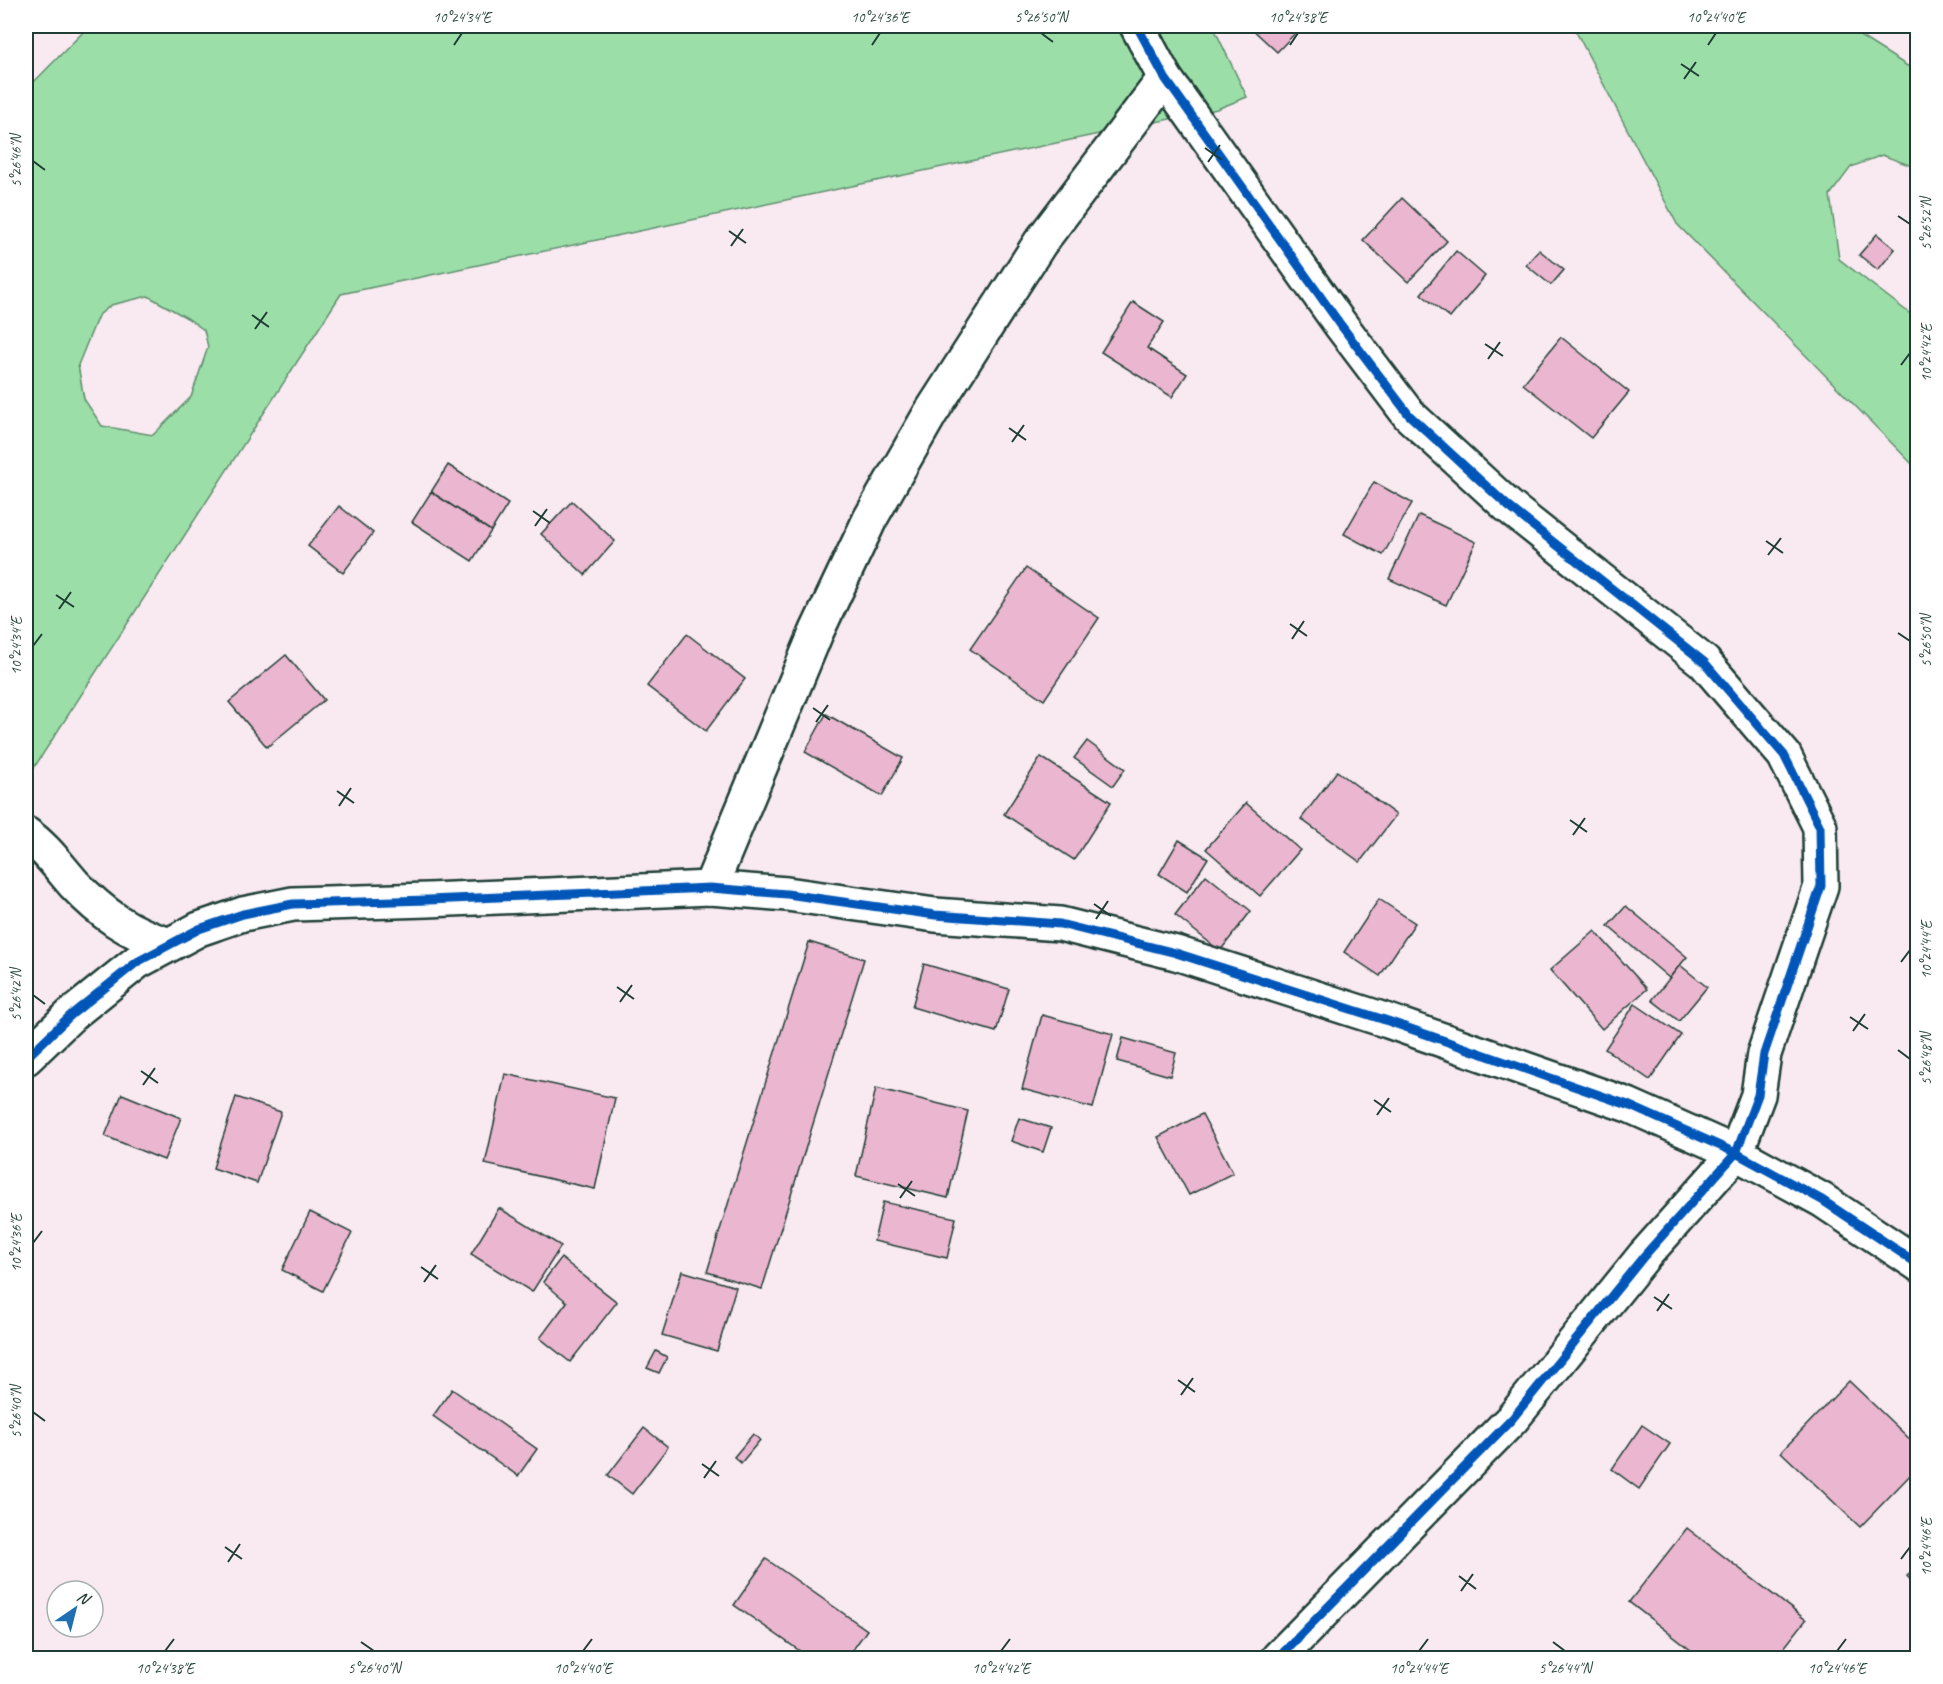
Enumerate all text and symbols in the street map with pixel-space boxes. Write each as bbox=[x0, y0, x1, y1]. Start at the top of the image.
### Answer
text: 10°24'34"E bbox=[433, 8, 493, 27]
text: 10°24'36"E bbox=[851, 8, 911, 27]
text: 5°26'50"N bbox=[1015, 8, 1070, 27]
text: 10°24'38"E bbox=[1269, 8, 1329, 27]
text: 10°24'40"E bbox=[1687, 8, 1747, 27]
text: 5°26'46"N bbox=[7, 132, 26, 187]
text: 5°26'52"N bbox=[1917, 195, 1936, 250]
text: 10°24'42"E bbox=[1917, 322, 1936, 382]
text: 5°26'50"N bbox=[1917, 612, 1936, 667]
text: 10°24'34"E bbox=[7, 615, 26, 675]
text: 10°24'44"E bbox=[1917, 919, 1936, 979]
text: 5°26'42"N bbox=[7, 966, 26, 1021]
text: 5°26'48"N bbox=[1917, 1030, 1936, 1085]
text: 10°24'36"E bbox=[7, 1212, 26, 1272]
text: 5°26'40"N bbox=[7, 1383, 26, 1438]
text: 10°24'46"E bbox=[1917, 1516, 1936, 1576]
north arrow bbox=[45, 1579, 105, 1639]
text: N bbox=[73, 1586, 95, 1610]
text: 10°24'38"E bbox=[136, 1659, 196, 1678]
text: 5°26'40"N bbox=[348, 1659, 403, 1678]
text: 10°24'40"E bbox=[554, 1659, 614, 1678]
text: 10°24'42"E bbox=[972, 1659, 1032, 1678]
text: 10°24'44"E bbox=[1390, 1659, 1450, 1678]
text: 5°26'44"N bbox=[1539, 1659, 1594, 1678]
text: 10°24'46"E bbox=[1808, 1659, 1868, 1678]

